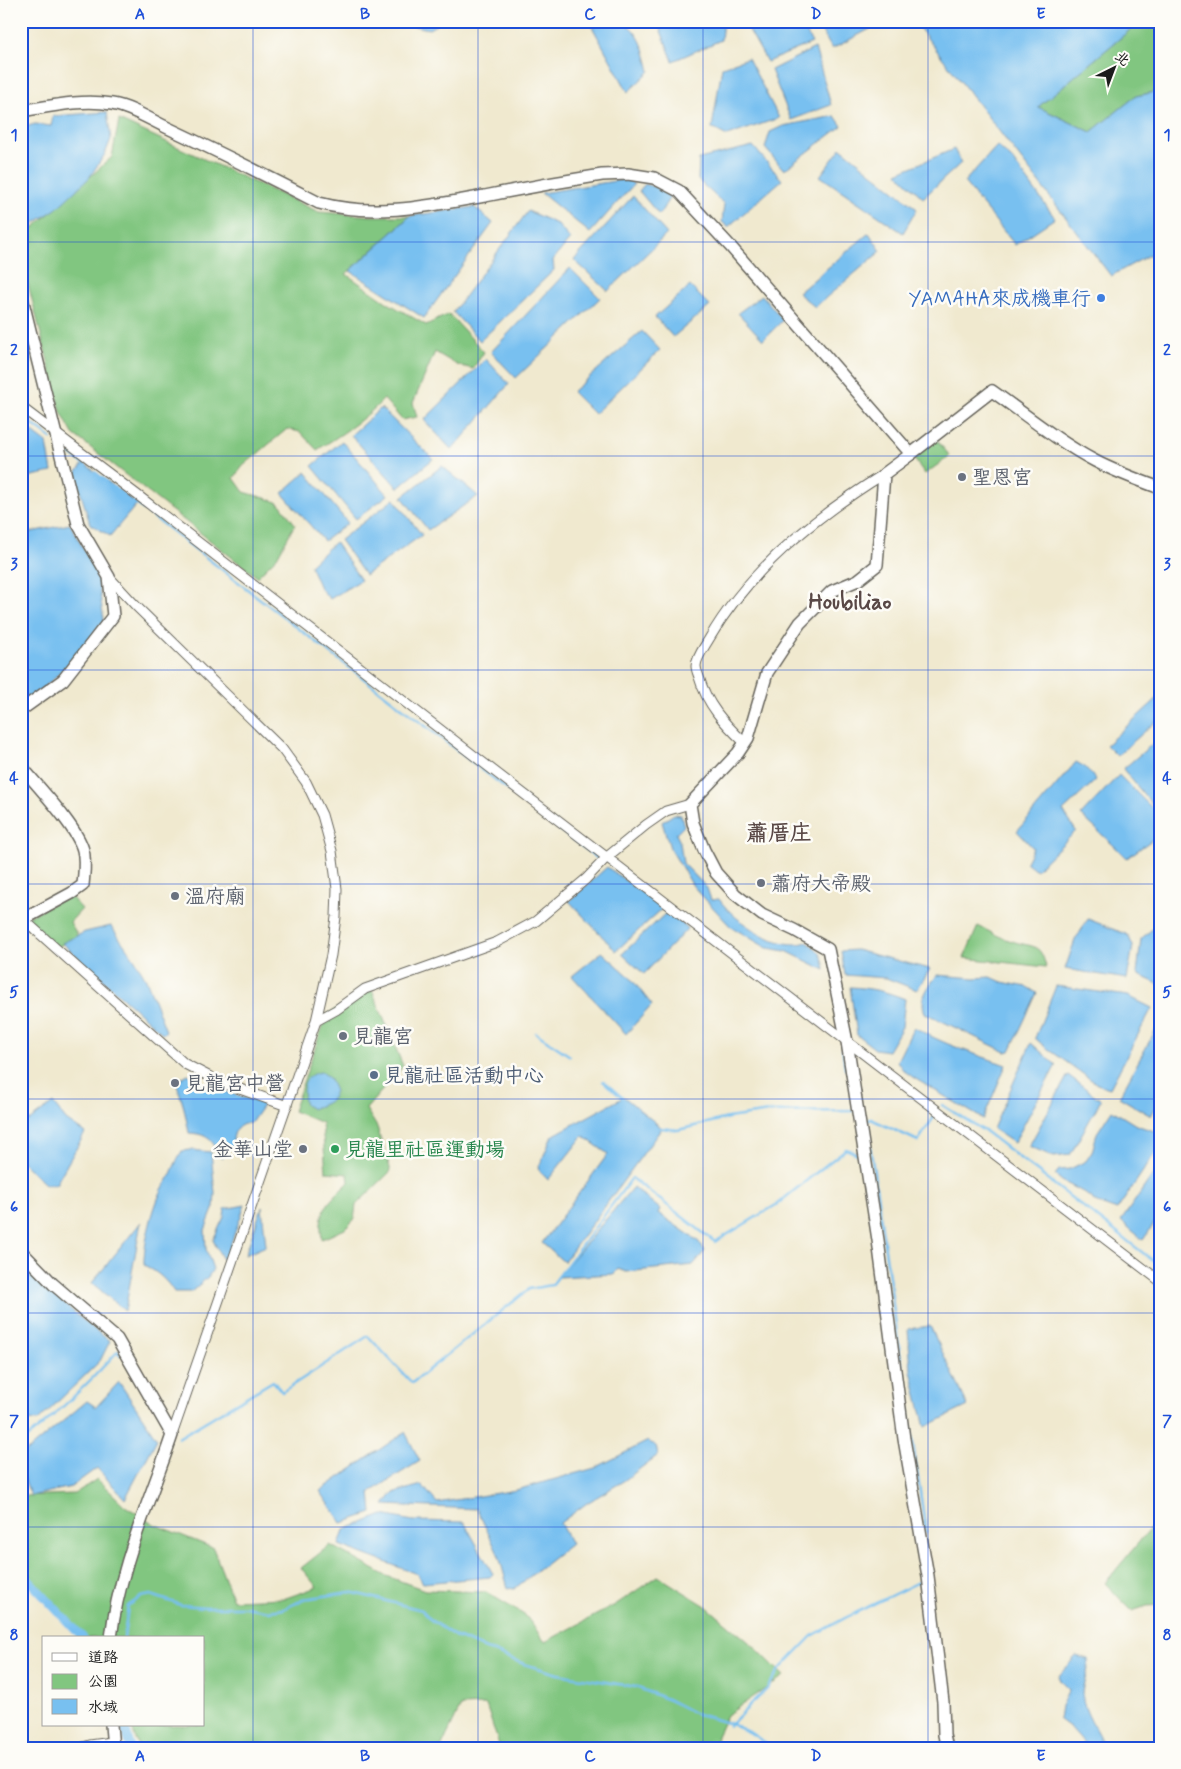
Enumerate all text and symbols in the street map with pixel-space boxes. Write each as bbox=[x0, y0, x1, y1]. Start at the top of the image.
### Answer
text: A bbox=[135, 4, 145, 25]
text: B bbox=[360, 4, 370, 25]
text: C bbox=[584, 4, 596, 25]
text: D bbox=[810, 4, 822, 25]
text: E bbox=[1036, 4, 1046, 25]
north arrow bbox=[1088, 42, 1138, 92]
text: 北 bbox=[1111, 48, 1133, 70]
text: 1 bbox=[10, 125, 18, 146]
text: 1 bbox=[1163, 125, 1171, 146]
place label: YAMAHA來成機車行 bbox=[908, 286, 1091, 313]
marker: YAMAHA來成機車行 bbox=[1095, 292, 1107, 304]
text: 2 bbox=[10, 340, 18, 361]
text: 2 bbox=[1163, 340, 1171, 361]
place label: 聖恩宮 bbox=[972, 465, 1032, 492]
marker: 聖恩宮 bbox=[956, 471, 968, 483]
text: 3 bbox=[10, 554, 18, 575]
text: 3 bbox=[1163, 554, 1171, 575]
district label: Houbiliao bbox=[808, 589, 892, 617]
text: 4 bbox=[9, 768, 19, 789]
text: 4 bbox=[1162, 768, 1172, 789]
district label: 蕭厝庄 bbox=[746, 820, 812, 848]
place label: 蕭府大帝殿 bbox=[771, 871, 871, 898]
marker: 蕭府大帝殿 bbox=[755, 877, 767, 889]
place label: 溫府廟 bbox=[185, 884, 245, 911]
marker: 溫府廟 bbox=[169, 890, 181, 902]
text: 5 bbox=[9, 982, 19, 1003]
text: 5 bbox=[1162, 982, 1172, 1003]
place label: 見龍宮 bbox=[353, 1024, 413, 1051]
marker: 見龍宮 bbox=[337, 1030, 349, 1042]
place label: 見龍社區活動中心 bbox=[384, 1063, 544, 1090]
marker: 見龍社區活動中心 bbox=[368, 1069, 380, 1081]
place label: 見龍宮中營 bbox=[185, 1071, 285, 1098]
marker: 見龍宮中營 bbox=[169, 1077, 181, 1089]
place label: 金華山堂 bbox=[213, 1137, 293, 1164]
place label: 見龍里社區運動場 bbox=[345, 1137, 505, 1164]
marker: 金華山堂 bbox=[297, 1143, 309, 1155]
marker: 見龍里社區運動場 bbox=[329, 1143, 341, 1155]
text: 6 bbox=[10, 1197, 18, 1218]
text: 6 bbox=[1163, 1197, 1171, 1218]
text: 7 bbox=[9, 1411, 19, 1432]
text: 7 bbox=[1162, 1411, 1172, 1432]
text: 8 bbox=[9, 1625, 19, 1646]
text: 8 bbox=[1162, 1625, 1172, 1646]
legend bbox=[42, 1636, 205, 1726]
text: 道路 bbox=[88, 1648, 118, 1668]
text: 公園 bbox=[88, 1672, 118, 1692]
text: 水域 bbox=[88, 1698, 118, 1718]
text: A bbox=[135, 1746, 145, 1767]
text: B bbox=[360, 1746, 370, 1767]
text: C bbox=[584, 1746, 596, 1767]
text: D bbox=[810, 1746, 822, 1767]
text: E bbox=[1036, 1746, 1046, 1767]

